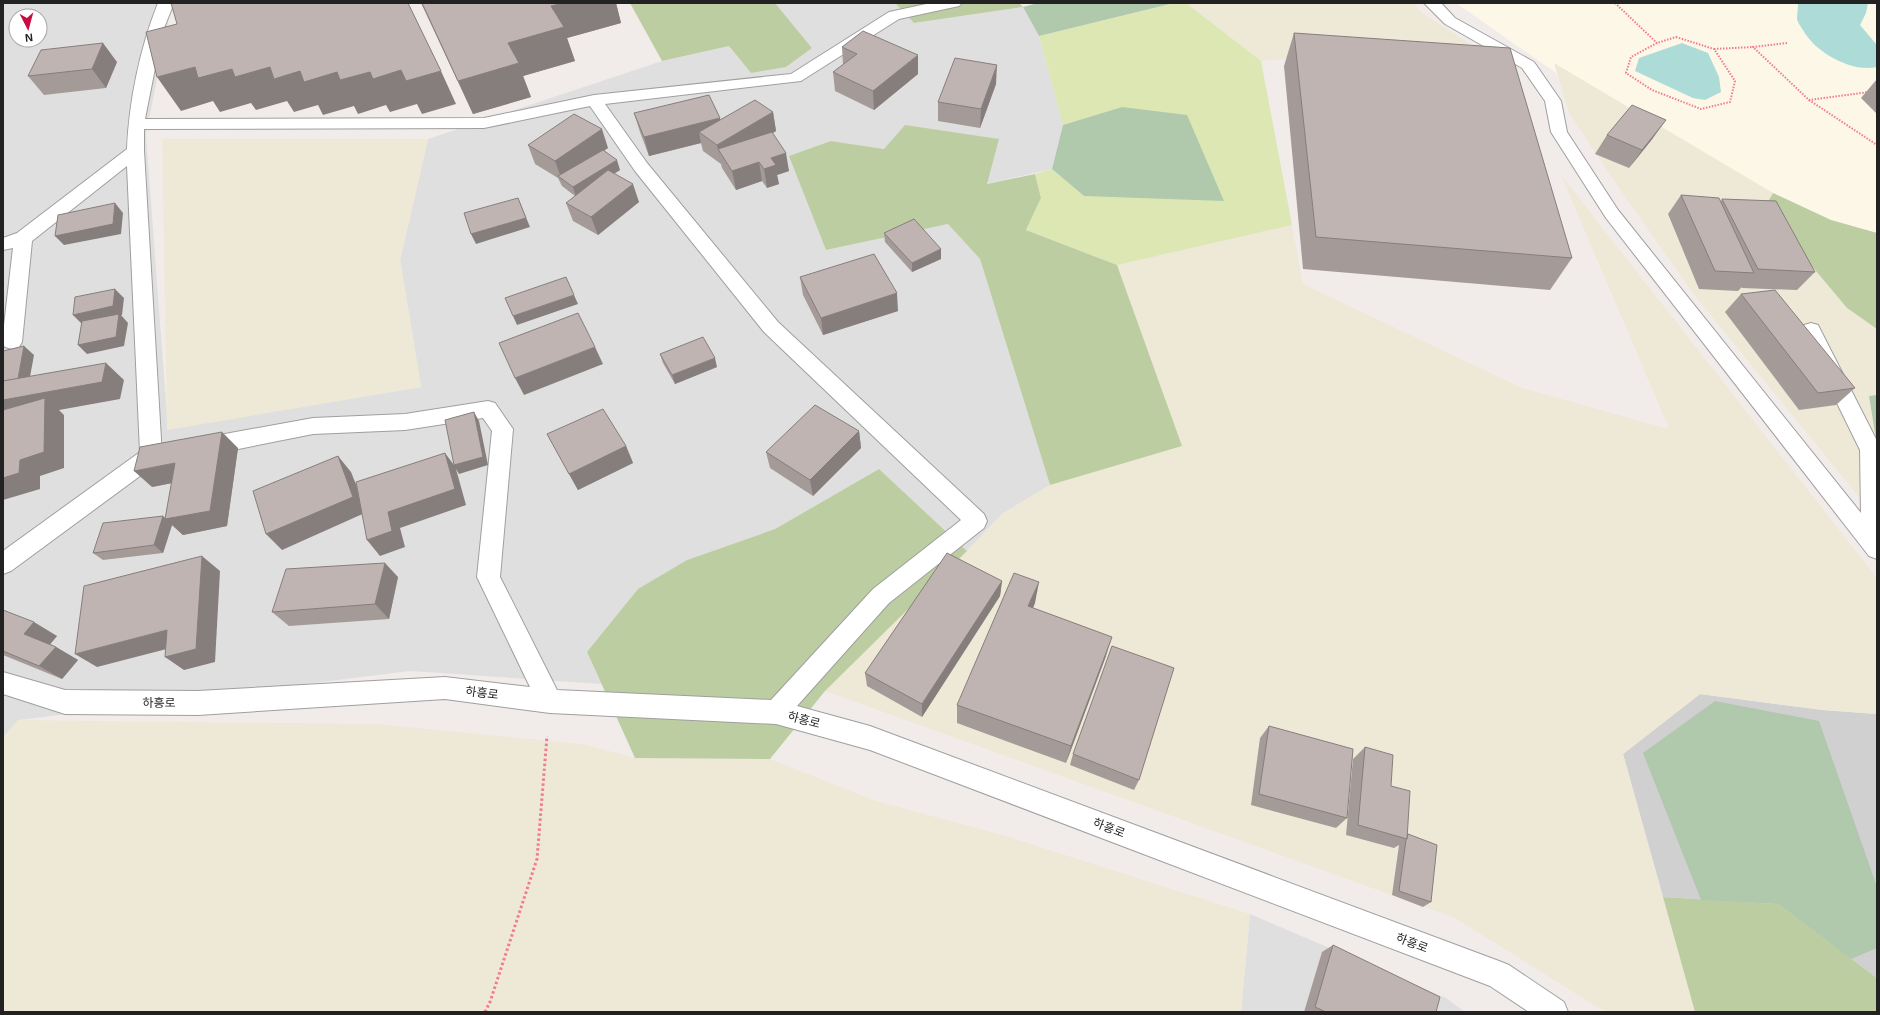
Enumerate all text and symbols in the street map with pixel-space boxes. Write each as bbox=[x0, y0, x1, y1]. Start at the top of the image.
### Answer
north arrow bbox=[8, 8, 48, 48]
text: N bbox=[24, 32, 34, 44]
street label: 하흥로 bbox=[465, 684, 499, 702]
street label: 하흥로 bbox=[142, 696, 176, 710]
street label: 하흥로 bbox=[786, 709, 822, 731]
street label: 하흥로 bbox=[1091, 816, 1127, 840]
street label: 하흥로 bbox=[1394, 931, 1430, 955]

